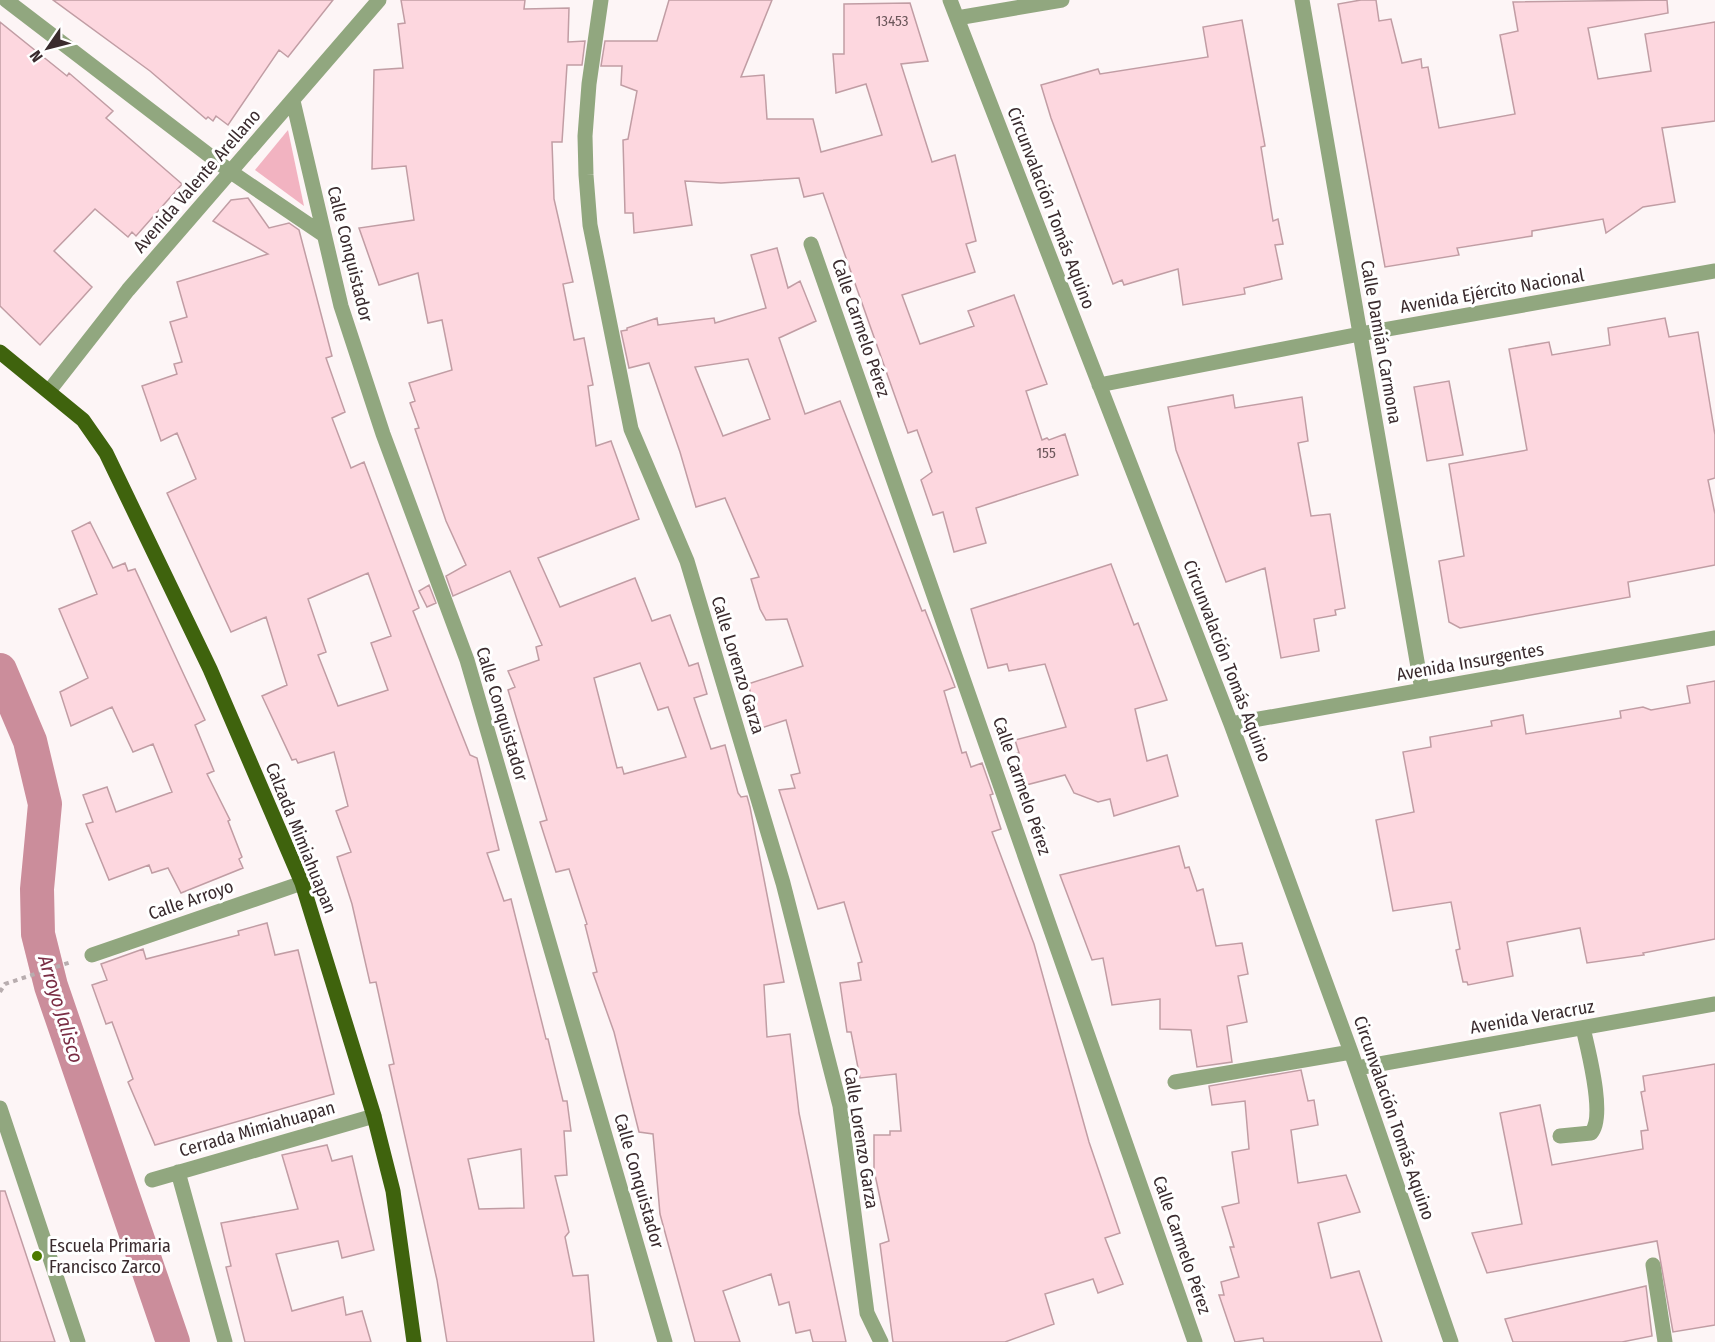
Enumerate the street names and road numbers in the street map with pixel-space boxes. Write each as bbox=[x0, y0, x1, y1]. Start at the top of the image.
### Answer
street label: Circunvalación Tomás Aquino bbox=[1002, 104, 1100, 312]
street label: Avenida Valente Arellano bbox=[129, 105, 265, 257]
street label: Calle Conquistador bbox=[322, 184, 378, 325]
street label: Calle Carmelo Pérez bbox=[827, 256, 895, 400]
street label: Calle Damián Carmona bbox=[1356, 258, 1406, 426]
street label: Avenida Ejército Nacional bbox=[1398, 264, 1586, 318]
street label: Circunvalación Tomás Aquino bbox=[1178, 557, 1276, 765]
street label: Calle Lorenzo Garza bbox=[707, 593, 769, 737]
street label: Avenida Insurgentes bbox=[1395, 638, 1546, 686]
street label: Calle Conquistador bbox=[471, 644, 533, 784]
street label: Calle Carmelo Pérez bbox=[988, 714, 1056, 858]
street label: Calzada Mimiahuapan bbox=[261, 759, 341, 917]
street label: Calle Arroyo bbox=[146, 875, 236, 925]
street label: Avenida Veracruz bbox=[1468, 995, 1596, 1039]
street label: Circunvalación Tomás Aquino bbox=[1349, 1013, 1439, 1223]
street label: Calle Lorenzo Garza bbox=[839, 1066, 883, 1210]
street label: Cerrada Mimiahuapan bbox=[177, 1096, 337, 1162]
street label: Calle Conquistador bbox=[609, 1111, 669, 1252]
street label: Calle Carmelo Pérez bbox=[1148, 1173, 1216, 1317]

